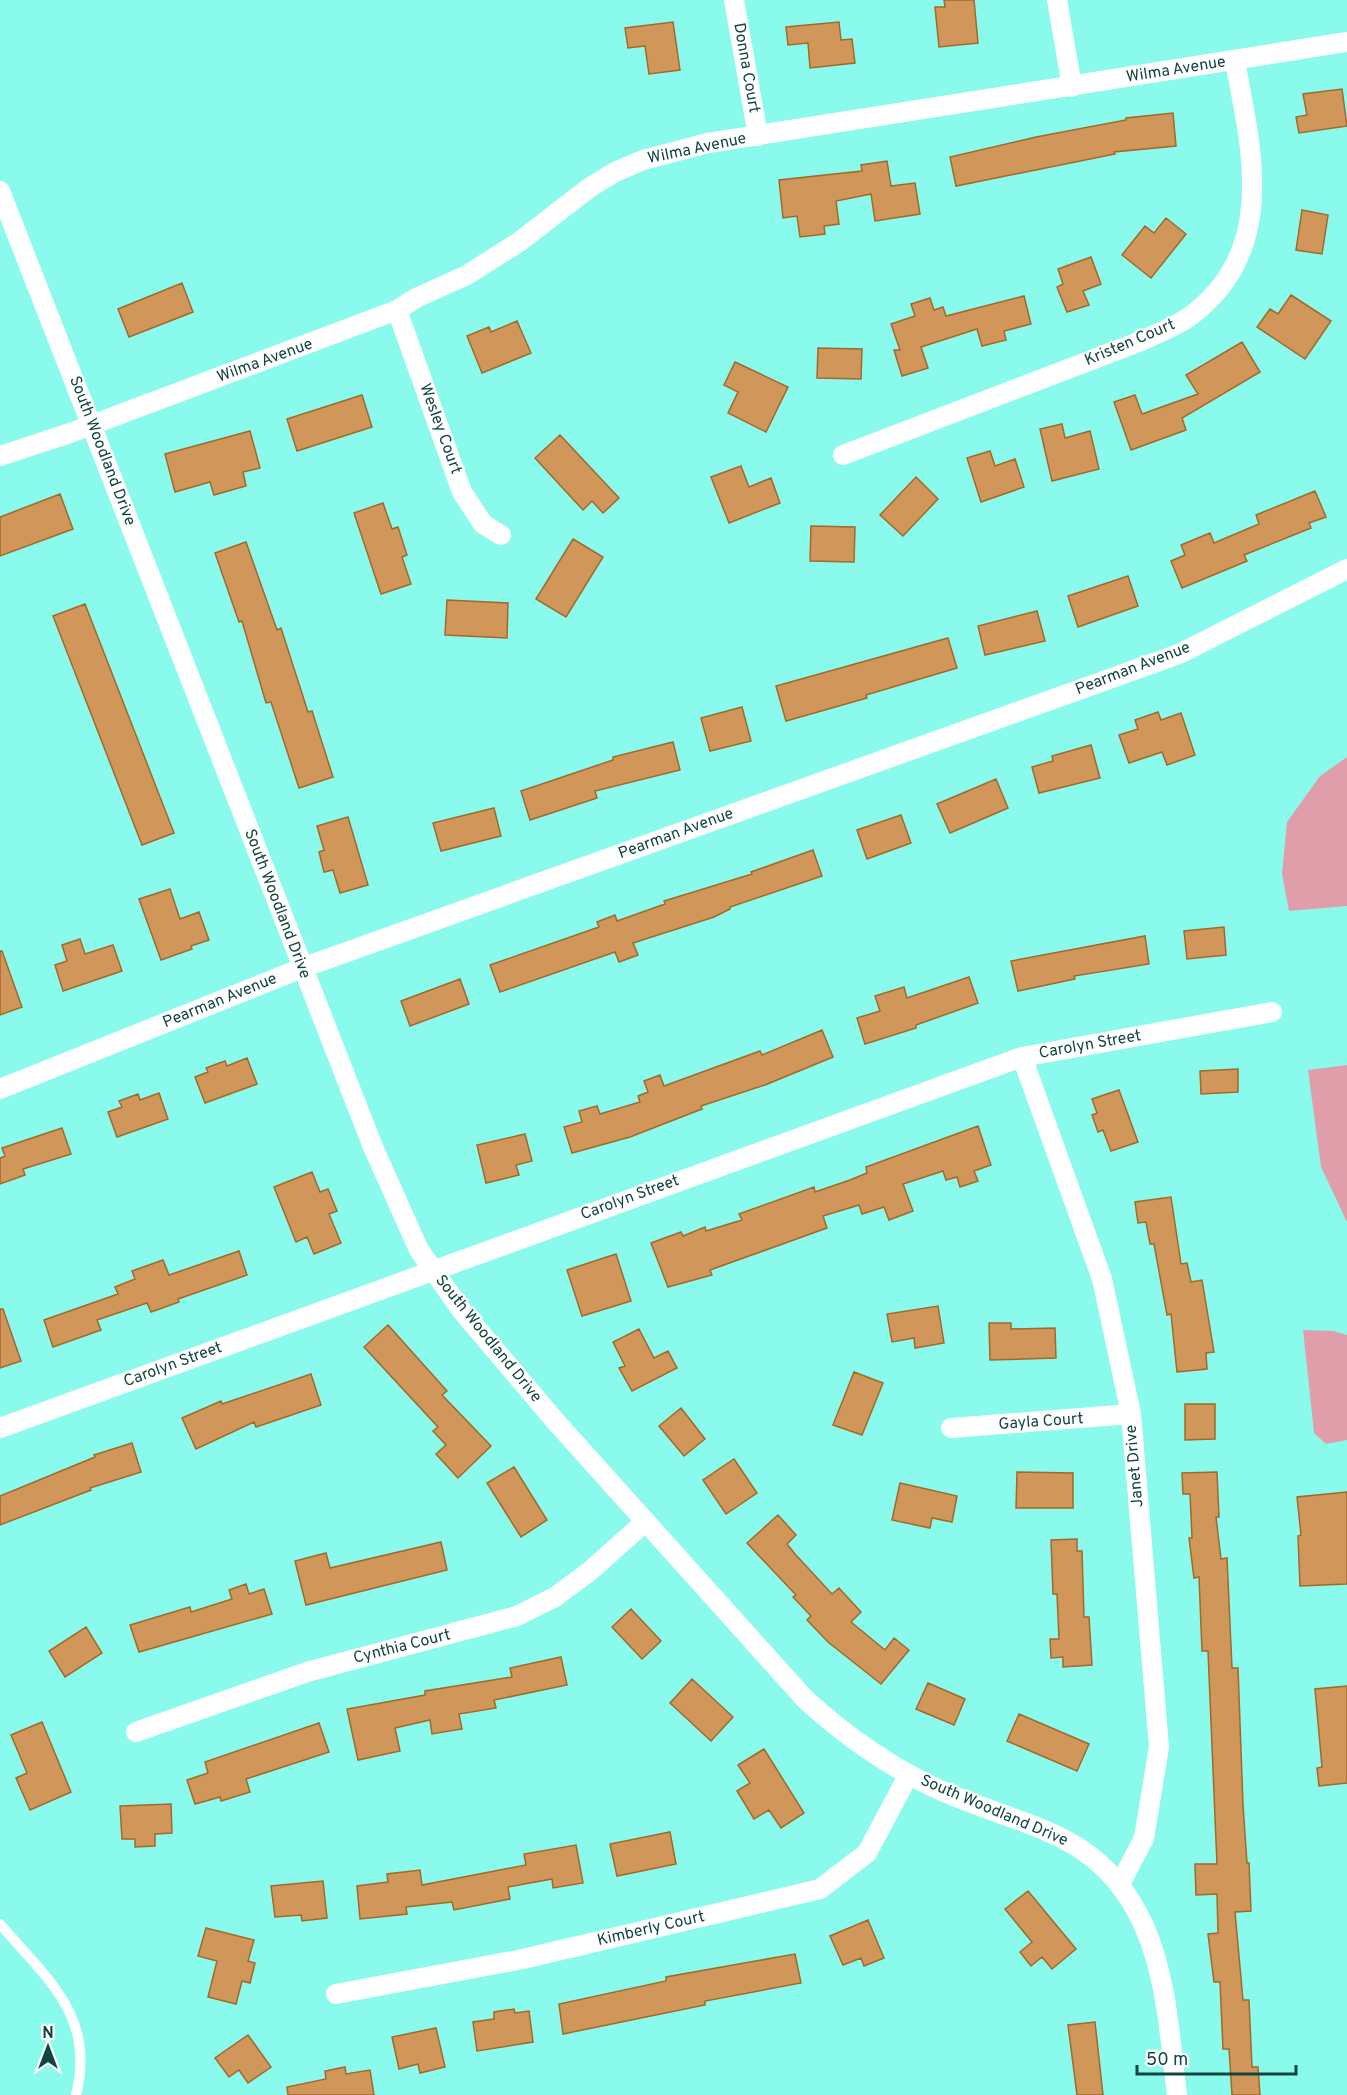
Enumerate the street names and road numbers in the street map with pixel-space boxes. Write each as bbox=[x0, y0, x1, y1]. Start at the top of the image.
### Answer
street label: Donna Court bbox=[728, 21, 764, 115]
street label: Wilma Avenue bbox=[1125, 52, 1227, 88]
street label: Wilma Avenue bbox=[646, 129, 748, 169]
street label: Kristen Court bbox=[1082, 315, 1178, 371]
street label: Wilma Avenue bbox=[214, 334, 316, 388]
street label: South Woodland Drive bbox=[64, 373, 140, 529]
street label: Wesley Court bbox=[414, 381, 466, 477]
street label: Pearman Avenue bbox=[1073, 638, 1193, 700]
street label: Pearman Avenue bbox=[616, 804, 736, 864]
street label: South Woodland Drive bbox=[239, 826, 315, 982]
street label: Pearman Avenue bbox=[160, 969, 280, 1033]
street label: Carolyn Street bbox=[1037, 1026, 1143, 1064]
street label: Carolyn Street bbox=[578, 1171, 682, 1225]
street label: South Woodland Drive bbox=[430, 1271, 546, 1407]
street label: Carolyn Street bbox=[121, 1338, 225, 1392]
street label: Gayla Court bbox=[998, 1409, 1084, 1435]
street label: Janet Drive bbox=[1121, 1424, 1149, 1508]
street label: Cynthia Court bbox=[351, 1625, 453, 1669]
street label: South Woodland Drive bbox=[917, 1771, 1071, 1851]
street label: Kimberly Court bbox=[595, 1907, 707, 1951]

